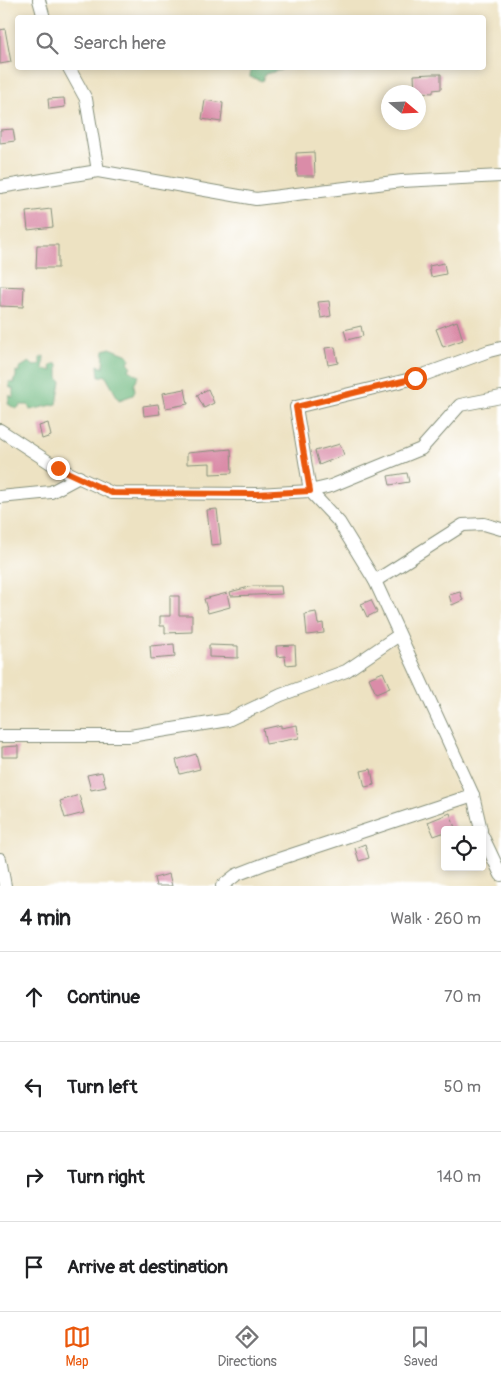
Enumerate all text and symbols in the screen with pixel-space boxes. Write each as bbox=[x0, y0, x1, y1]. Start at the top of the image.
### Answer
search box bbox=[15, 15, 486, 70]
icon: search bbox=[33, 29, 61, 57]
text: Search here bbox=[73, 31, 166, 55]
north arrow bbox=[381, 85, 426, 130]
route start bbox=[404, 367, 427, 390]
route end bbox=[47, 457, 70, 480]
map controls bbox=[441, 826, 486, 871]
button: locate bbox=[441, 826, 486, 871]
text: 4 min bbox=[20, 905, 71, 932]
text: Walk · 260 m bbox=[390, 909, 481, 929]
icon: ahead bbox=[20, 983, 48, 1011]
text: Continue bbox=[67, 985, 140, 1009]
text: 70 m bbox=[444, 987, 481, 1007]
icon: left bbox=[20, 1073, 48, 1101]
text: Turn left bbox=[67, 1075, 137, 1099]
text: 50 m bbox=[444, 1077, 481, 1097]
icon: right bbox=[20, 1163, 48, 1191]
text: Turn right bbox=[67, 1165, 145, 1189]
text: 140 m bbox=[437, 1167, 481, 1187]
icon: arrive bbox=[20, 1253, 48, 1281]
text: Arrive at destination bbox=[67, 1255, 228, 1279]
tab: Map bbox=[63, 1323, 91, 1370]
tab: Directions bbox=[217, 1323, 277, 1370]
tab: Saved bbox=[403, 1323, 438, 1370]

